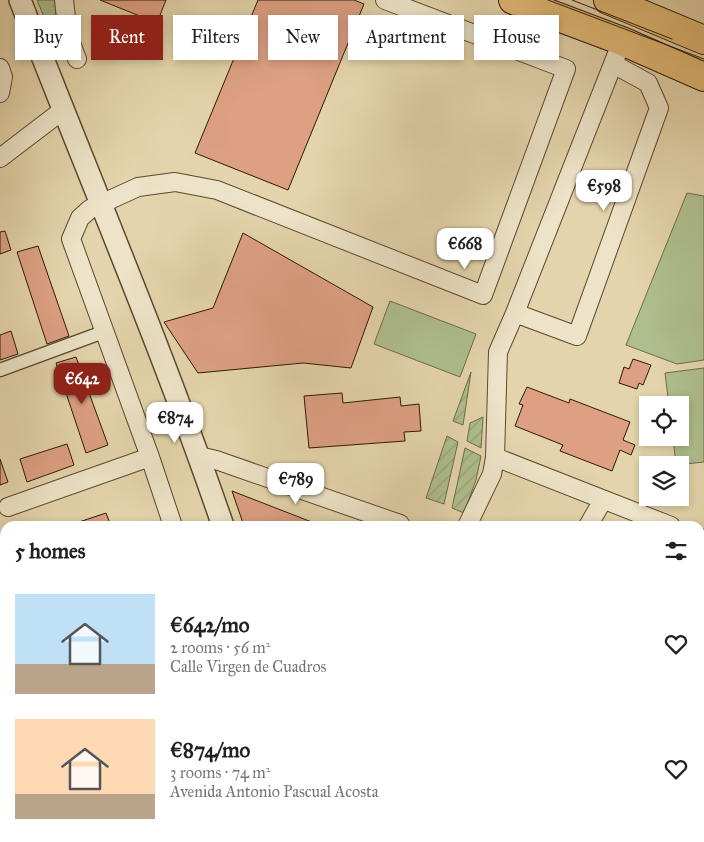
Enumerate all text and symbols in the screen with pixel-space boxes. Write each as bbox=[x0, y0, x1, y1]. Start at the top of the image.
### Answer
chip: Buy bbox=[15, 15, 81, 60]
chip: Rent bbox=[91, 15, 163, 60]
chip: Filters bbox=[173, 15, 258, 60]
chip: New bbox=[268, 15, 338, 60]
chip: Apartment bbox=[348, 15, 464, 60]
chip: House bbox=[474, 15, 559, 60]
pin: €598 bbox=[574, 170, 634, 212]
text: €598 bbox=[587, 176, 621, 195]
pin: €668 bbox=[435, 228, 495, 270]
text: €668 bbox=[448, 234, 482, 253]
pin: €642 bbox=[52, 362, 112, 405]
text: €642 bbox=[65, 369, 99, 388]
map controls bbox=[639, 396, 689, 506]
button: locate bbox=[639, 396, 689, 446]
pin: €874 bbox=[145, 402, 205, 444]
text: €874 bbox=[157, 408, 193, 427]
button: layers bbox=[639, 456, 689, 506]
pin: €789 bbox=[266, 462, 326, 505]
text: €789 bbox=[278, 469, 314, 488]
icon: filters bbox=[662, 537, 690, 565]
text: 5 homes bbox=[15, 538, 86, 564]
text: €642/mo bbox=[170, 612, 250, 638]
icon: home bbox=[55, 614, 115, 674]
icon: heart bbox=[662, 630, 690, 658]
text: 2 rooms · 56 m² bbox=[170, 638, 270, 657]
text: Calle Virgen de Cuadros bbox=[170, 657, 326, 676]
text: €874/mo bbox=[170, 737, 250, 763]
icon: home bbox=[55, 739, 115, 799]
icon: heart bbox=[662, 755, 690, 783]
text: 3 rooms · 74 m² bbox=[170, 763, 270, 782]
text: Avenida Antonio Pascual Acosta bbox=[170, 782, 378, 801]

